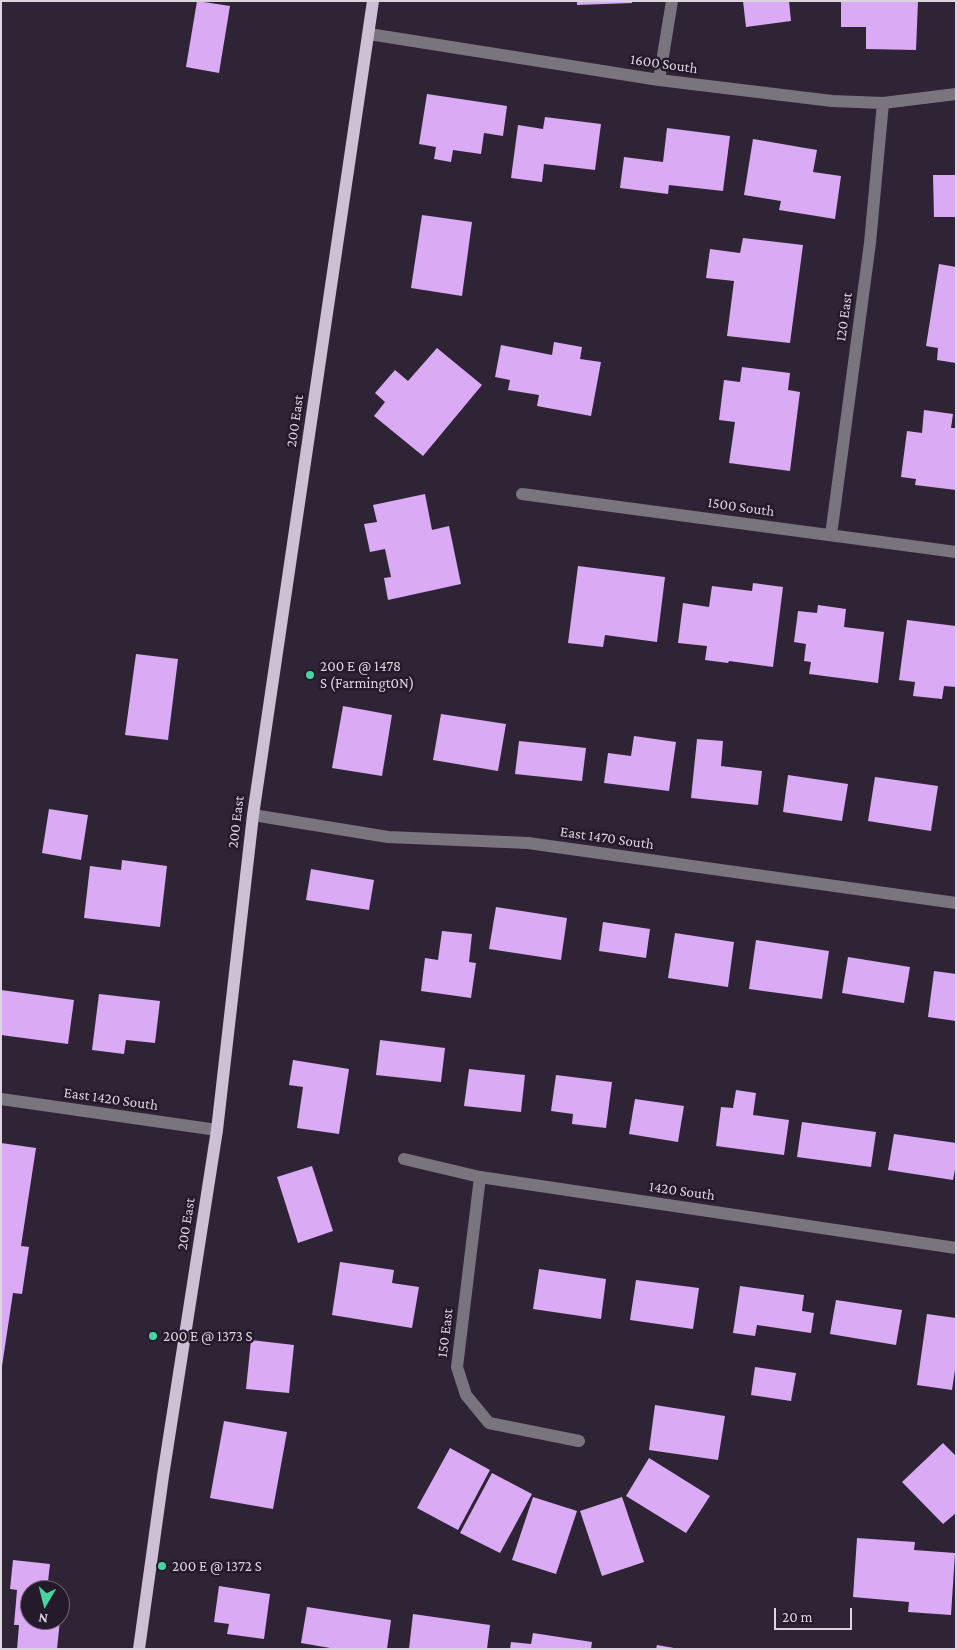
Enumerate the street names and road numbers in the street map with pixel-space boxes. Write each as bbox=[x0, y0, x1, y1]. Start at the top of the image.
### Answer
street label: 1600 South bbox=[629, 50, 699, 78]
street label: 120 East bbox=[832, 291, 856, 343]
street label: 200 East bbox=[282, 394, 308, 448]
street label: 1500 South bbox=[706, 493, 776, 521]
street label: 200 East bbox=[224, 795, 248, 849]
street label: East 1470 South bbox=[559, 823, 655, 853]
street label: East 1420 South bbox=[63, 1083, 159, 1115]
street label: 1420 South bbox=[648, 1177, 716, 1205]
street label: 200 East bbox=[173, 1196, 199, 1252]
street label: 150 East bbox=[433, 1307, 457, 1359]

